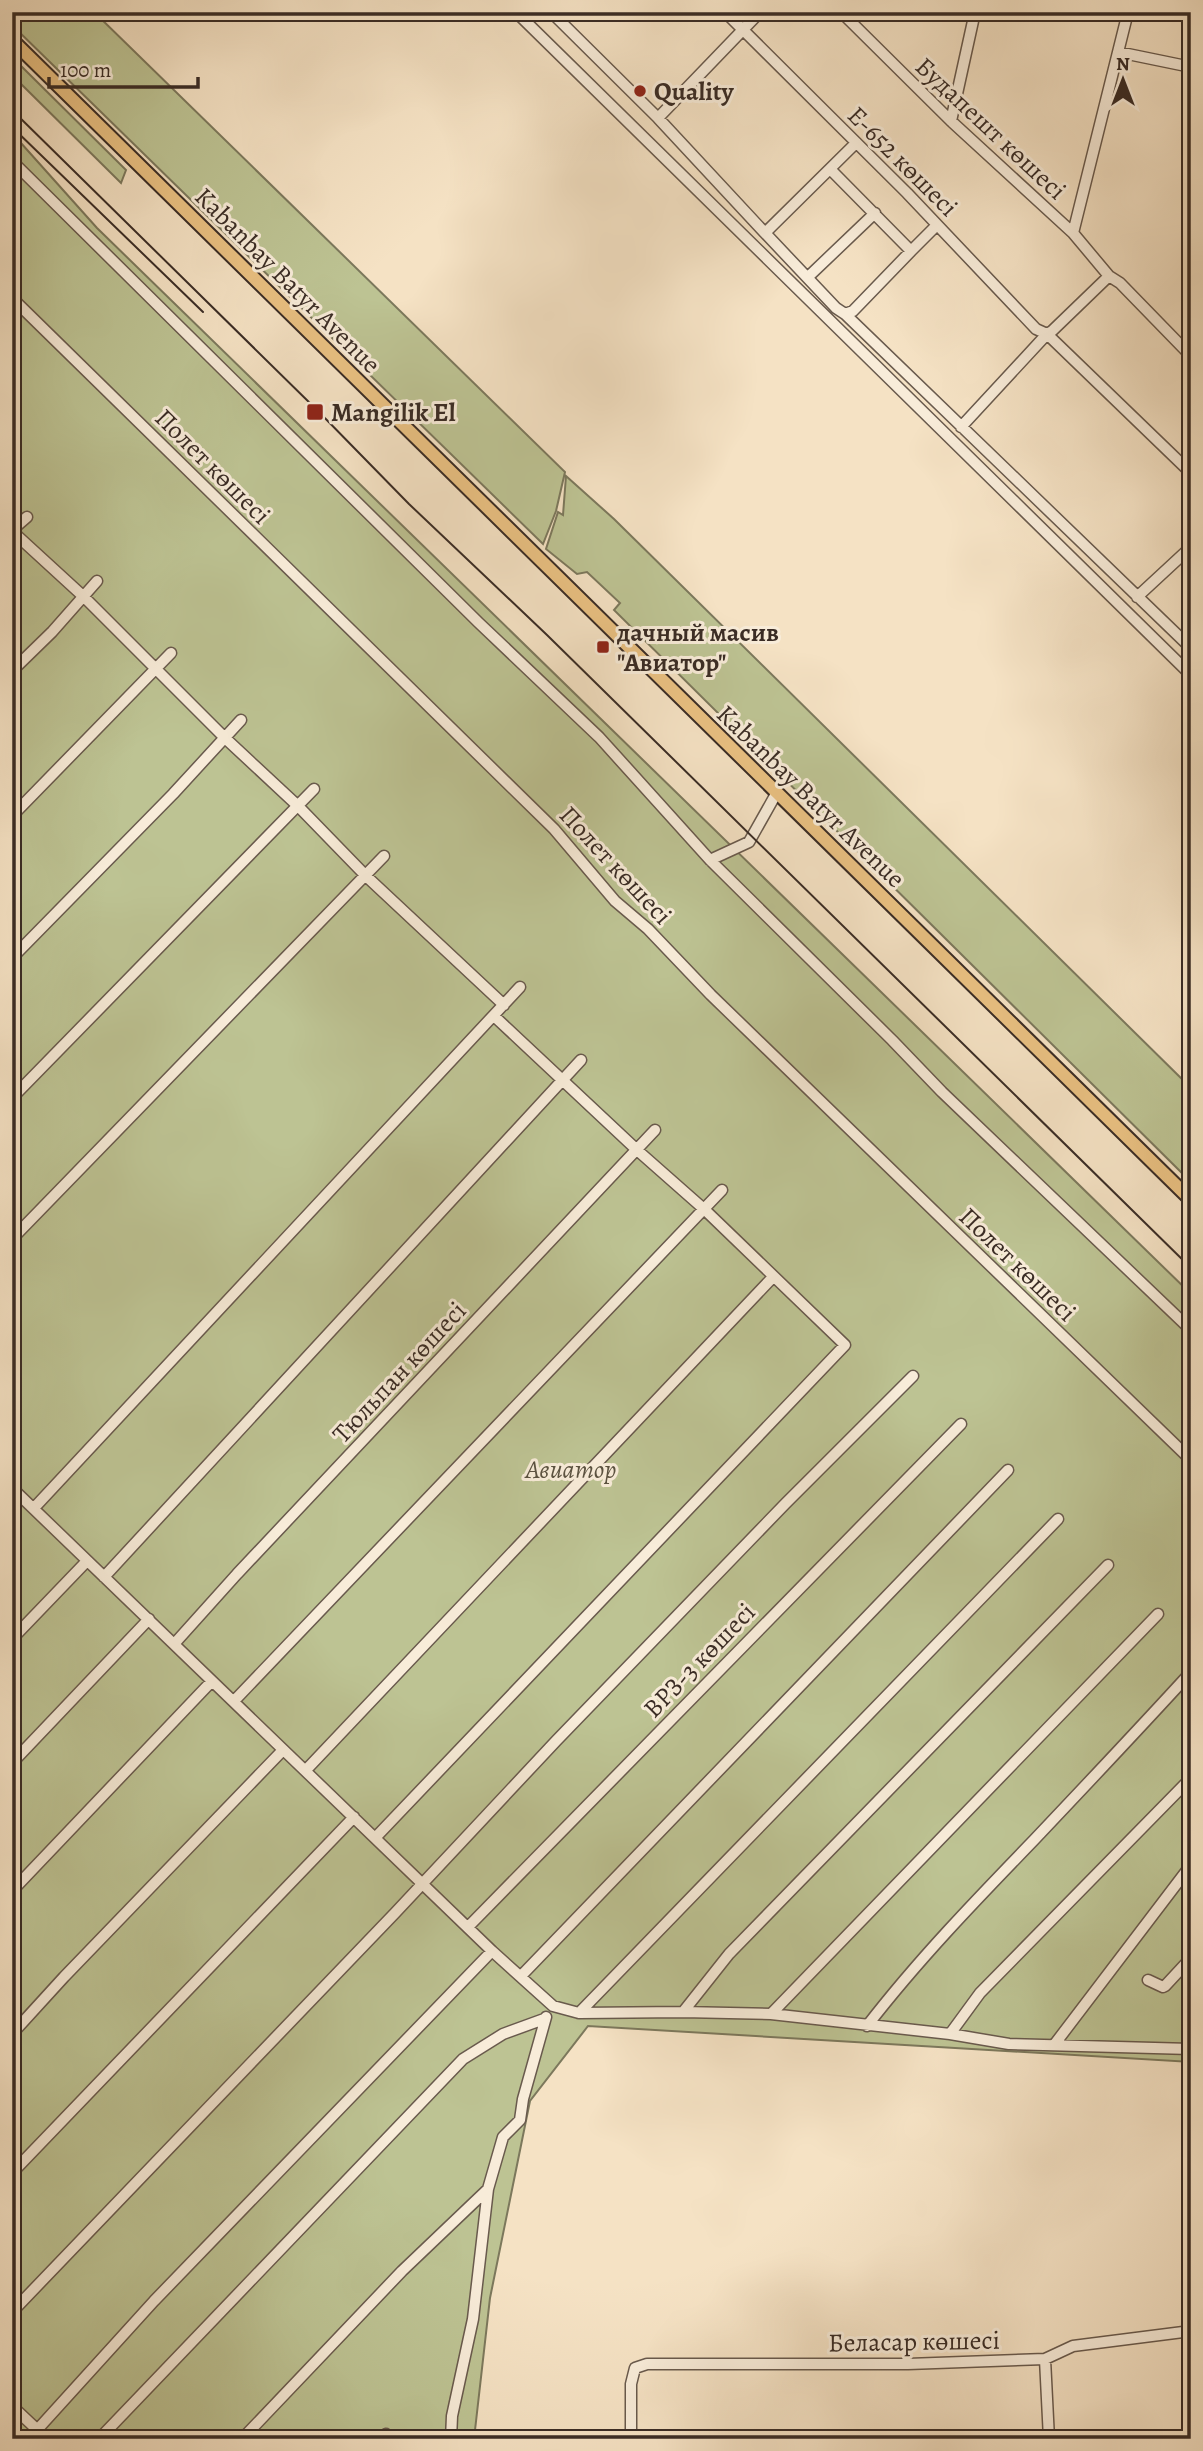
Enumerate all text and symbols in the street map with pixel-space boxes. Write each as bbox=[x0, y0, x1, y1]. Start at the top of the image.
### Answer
scale bar bbox=[49, 46, 198, 90]
north arrow bbox=[1088, 46, 1158, 116]
street label: Будапешт көшесі bbox=[908, 49, 1074, 208]
text: N bbox=[1116, 51, 1130, 77]
text: 100 m bbox=[60, 56, 111, 84]
place label: Quality bbox=[654, 74, 734, 109]
marker: Quality bbox=[632, 83, 648, 99]
street label: Е-652 көшесі bbox=[840, 98, 966, 224]
street label: Kabanbay Batyr Avenue bbox=[187, 180, 388, 381]
place label: Mangilik El bbox=[331, 395, 456, 430]
street label: Полет көшесі bbox=[147, 401, 278, 532]
marker: Mangilik El bbox=[305, 402, 325, 422]
place label: дачный масив "Авиатор" bbox=[616, 615, 779, 680]
marker: дачный масив "Авиатор" bbox=[595, 639, 611, 655]
street label: Kabanbay Batyr Avenue bbox=[709, 697, 913, 896]
street label: Полет көшесі bbox=[552, 798, 680, 932]
street label: Полет көшесі bbox=[951, 1199, 1084, 1329]
street label: Тюльпан көшесі bbox=[325, 1294, 474, 1451]
park label: Авиатор bbox=[524, 1452, 616, 1487]
street label: ВРЗ-3 көшесі bbox=[636, 1595, 763, 1726]
street label: Беласар көшесі bbox=[828, 2323, 1000, 2360]

